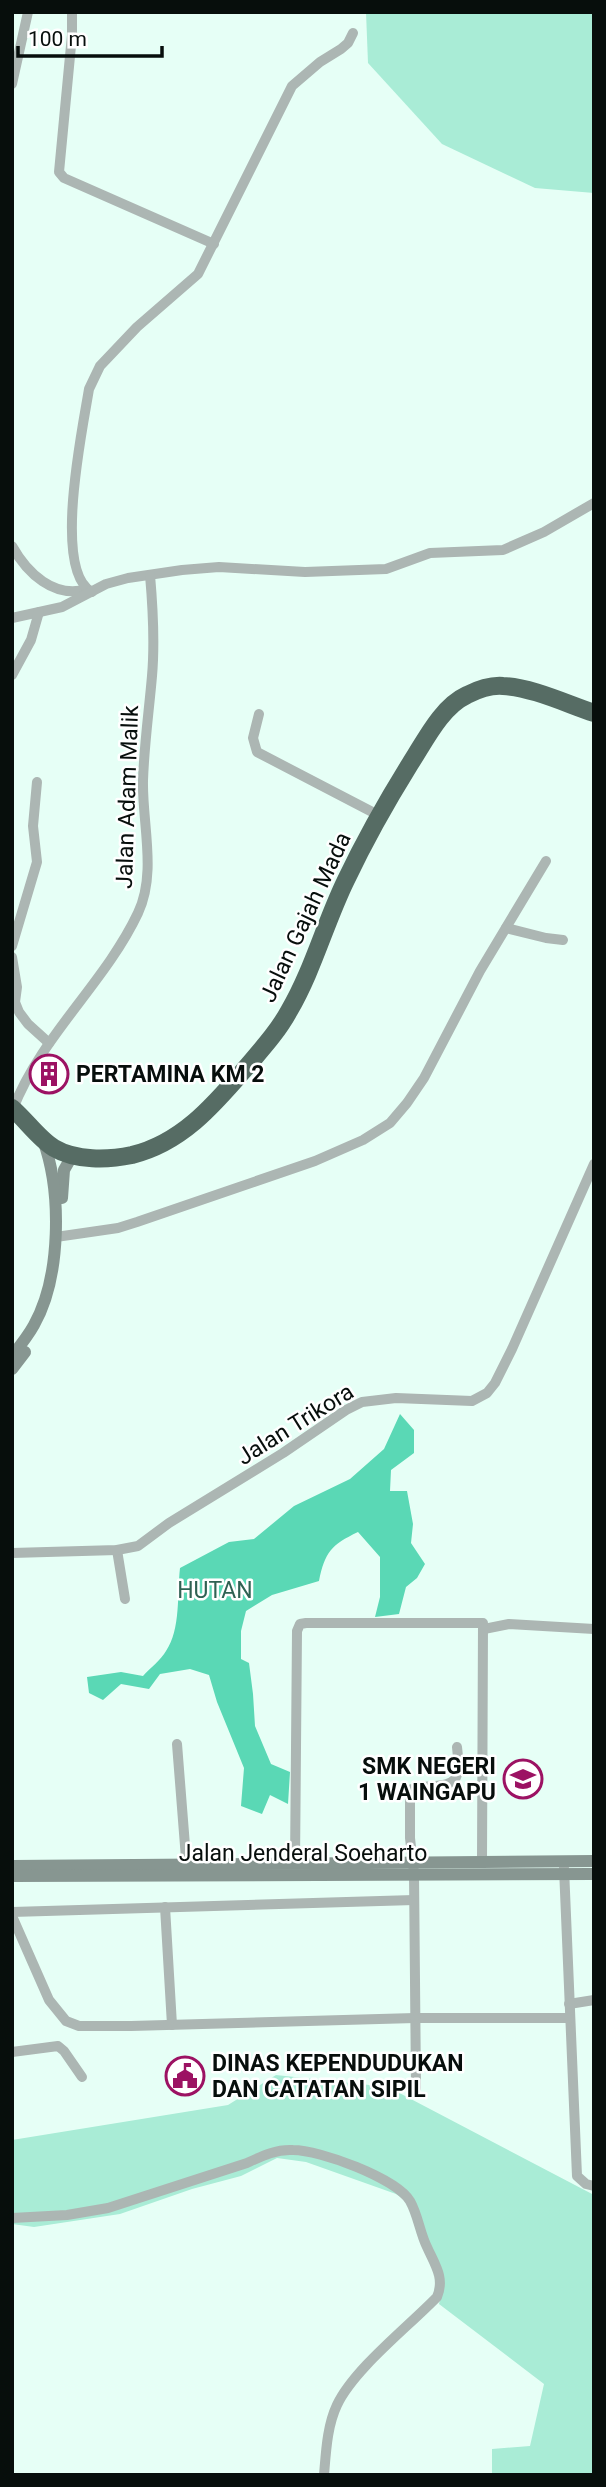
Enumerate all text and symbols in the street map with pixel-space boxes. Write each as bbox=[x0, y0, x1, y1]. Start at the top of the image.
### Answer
scale bar bbox=[18, 14, 161, 58]
text: 100 m bbox=[28, 27, 87, 51]
street label: Jalan Adam Malik bbox=[111, 705, 144, 889]
street label: Jalan Gajah Mada bbox=[254, 828, 357, 1006]
building icon: PERTAMINA KM 2 bbox=[28, 1053, 70, 1095]
place label: PERTAMINA KM 2 bbox=[76, 1061, 264, 1088]
street label: Jalan Trikora bbox=[232, 1378, 358, 1471]
park label: HUTAN bbox=[177, 1577, 253, 1604]
place label: SMK NEGERI 1 WAINGAPU bbox=[358, 1753, 496, 1806]
school or university icon: SMK NEGERI 1 WAINGAPU bbox=[502, 1758, 544, 1800]
street label: Jalan Jenderal Soeharto bbox=[179, 1840, 427, 1867]
place label: DINAS KEPENDUDUKAN DAN CATATAN SIPIL bbox=[212, 2050, 464, 2103]
public building icon: DINAS KEPENDUDUKAN DAN CATATAN SIPIL bbox=[164, 2055, 206, 2097]

